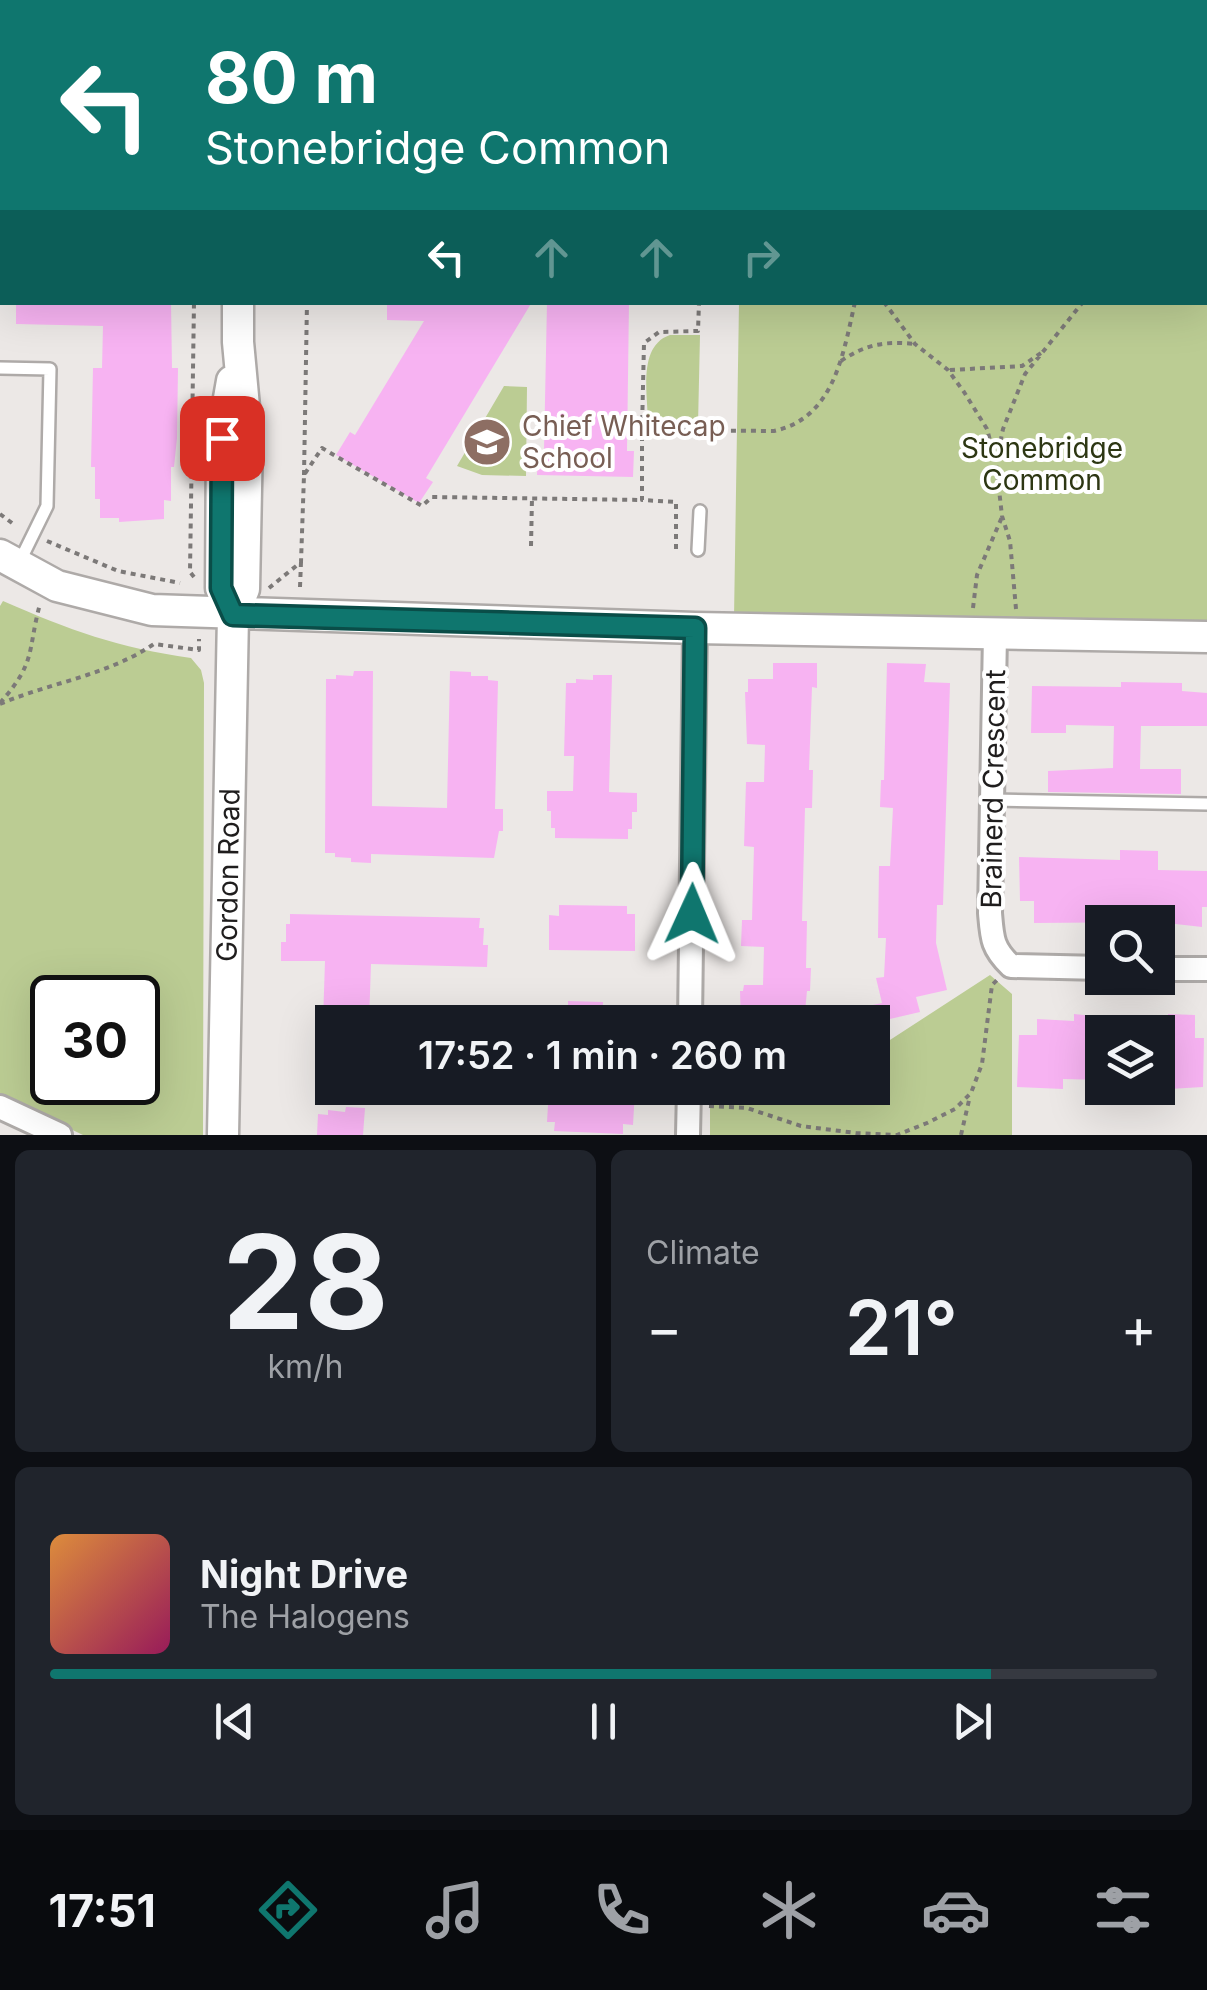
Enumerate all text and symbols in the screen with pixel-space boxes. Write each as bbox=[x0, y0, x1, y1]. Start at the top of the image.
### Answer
text: 80 m bbox=[205, 35, 378, 120]
icon: left bbox=[40, 40, 170, 170]
text: Stonebridge Common bbox=[205, 120, 670, 175]
icon: left bbox=[419, 230, 474, 285]
icon: ahead bbox=[524, 230, 579, 285]
icon: ahead bbox=[629, 230, 684, 285]
icon: right bbox=[734, 230, 789, 285]
pin bbox=[180, 396, 265, 481]
place label: Chief Whitecap School bbox=[522, 409, 726, 475]
icon: arrive bbox=[195, 411, 250, 466]
school or university icon: Chief Whitecap School bbox=[461, 416, 513, 468]
park label: Stonebridge Common bbox=[961, 431, 1123, 497]
street label: Brainerd Crescent bbox=[974, 669, 1012, 909]
street label: Gordon Road bbox=[209, 788, 247, 962]
position arrow bbox=[640, 862, 744, 966]
map controls bbox=[1085, 905, 1175, 1105]
button: search bbox=[1085, 905, 1175, 995]
speed limit sign: 30 bbox=[30, 975, 160, 1105]
button: layers bbox=[1085, 1015, 1175, 1105]
text: 17:52 · 1 min · 260 m bbox=[418, 1032, 787, 1078]
text: 28 bbox=[222, 1203, 389, 1360]
text: Climate bbox=[646, 1233, 760, 1272]
text: 21° bbox=[845, 1282, 958, 1373]
text: − bbox=[646, 1295, 682, 1361]
text: + bbox=[1121, 1295, 1157, 1361]
text: km/h bbox=[267, 1347, 344, 1386]
text: Night Drive bbox=[200, 1551, 408, 1597]
text: The Halogens bbox=[200, 1597, 410, 1636]
icon: previous bbox=[207, 1694, 262, 1749]
icon: pause bbox=[576, 1694, 631, 1749]
icon: next bbox=[945, 1694, 1000, 1749]
icon: directions bbox=[253, 1875, 323, 1945]
icon: music bbox=[420, 1875, 490, 1945]
icon: phone bbox=[587, 1875, 657, 1945]
icon: climate bbox=[754, 1875, 824, 1945]
icon: car bbox=[921, 1875, 991, 1945]
icon: filters bbox=[1088, 1875, 1158, 1945]
text: 17:51 bbox=[49, 1883, 156, 1938]

